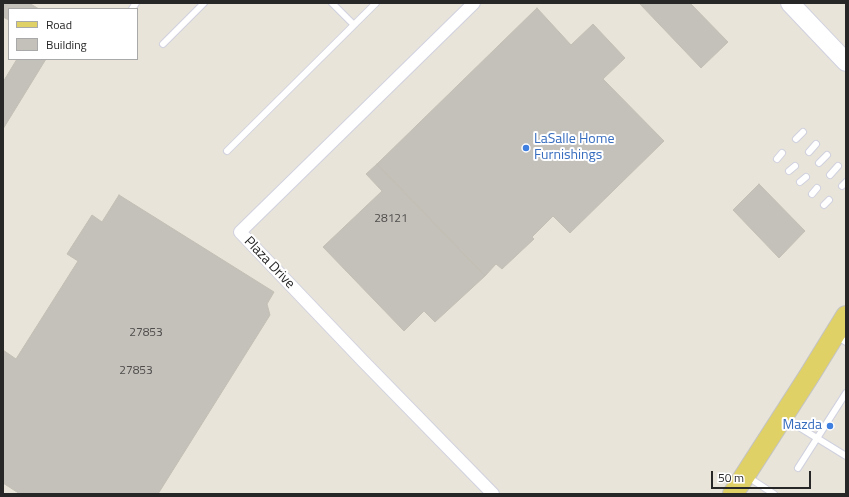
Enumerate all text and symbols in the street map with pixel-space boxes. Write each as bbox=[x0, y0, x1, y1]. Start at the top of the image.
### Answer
legend bbox=[8, 8, 138, 60]
text: Road bbox=[46, 15, 72, 34]
text: Building bbox=[46, 35, 87, 54]
place label: LaSalle Home Furnishings bbox=[534, 132, 614, 164]
marker: LaSalle Home Furnishings bbox=[521, 143, 531, 153]
house number: 28121 bbox=[374, 212, 408, 226]
street label: Plaza Drive bbox=[240, 234, 298, 292]
house number: 27853 bbox=[129, 326, 163, 340]
house number: 27853 bbox=[119, 364, 153, 378]
place label: Mazda bbox=[782, 418, 822, 434]
marker: Mazda bbox=[825, 421, 835, 431]
scale bar bbox=[713, 463, 813, 489]
text: 50 m bbox=[718, 468, 744, 487]

